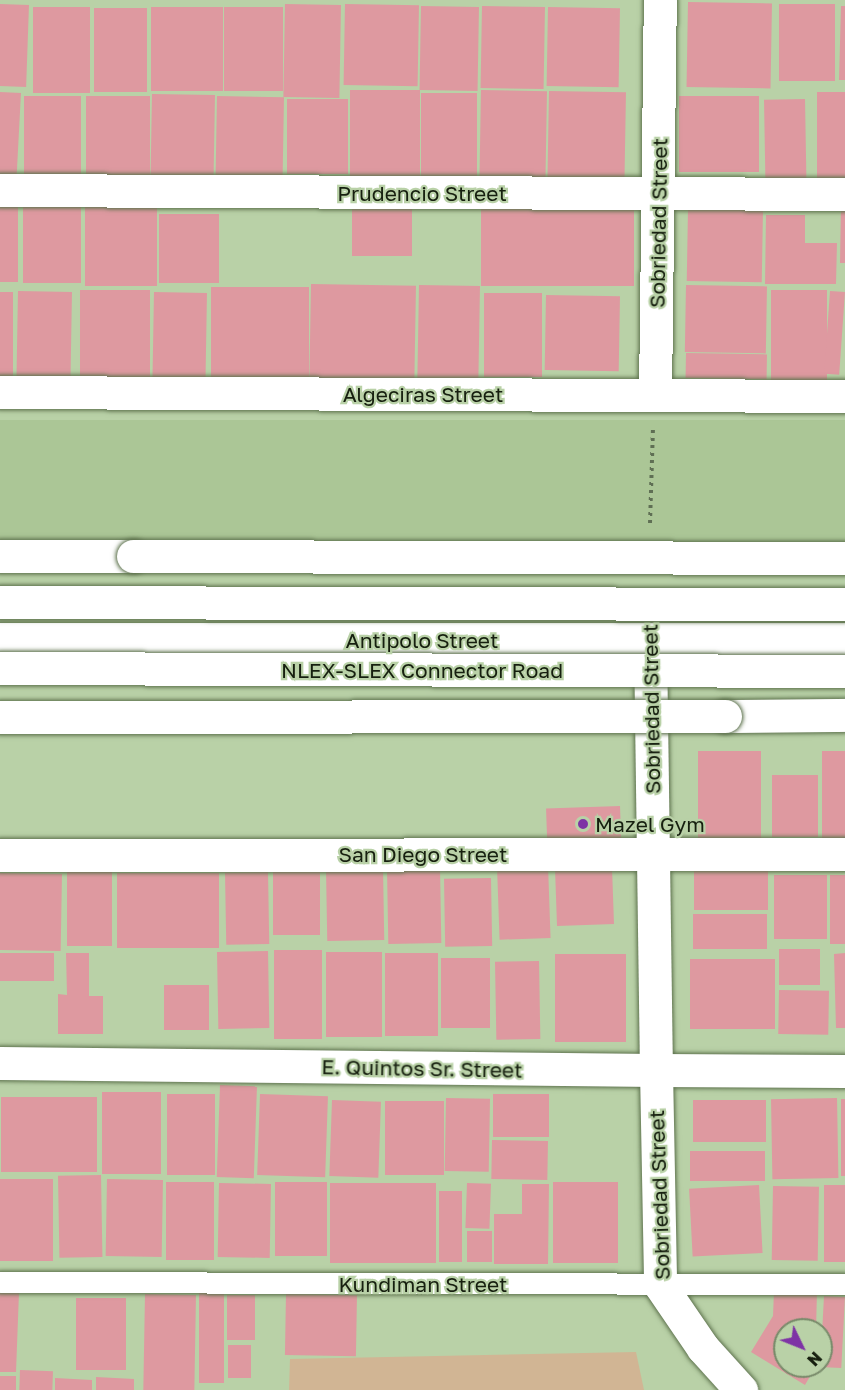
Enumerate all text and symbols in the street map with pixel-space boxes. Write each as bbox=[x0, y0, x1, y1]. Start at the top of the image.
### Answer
street label: Sobriedad Street bbox=[644, 138, 672, 308]
street label: Prudencio Street bbox=[337, 180, 507, 206]
street label: Algeciras Street bbox=[343, 381, 503, 407]
street label: Sobriedad Street bbox=[637, 624, 665, 794]
street label: Antipolo Street bbox=[346, 627, 498, 653]
street label: NLEX-SLEX Connector Road bbox=[281, 657, 563, 683]
place label: Mazel Gym bbox=[595, 811, 705, 837]
marker: Mazel Gym bbox=[576, 817, 590, 831]
street label: San Diego Street bbox=[339, 841, 507, 867]
street label: E. Quintos Sr. Street bbox=[321, 1054, 523, 1082]
street label: Sobriedad Street bbox=[643, 1110, 675, 1280]
street label: Kundiman Street bbox=[338, 1271, 508, 1297]
north arrow bbox=[773, 1318, 833, 1378]
text: N bbox=[803, 1348, 826, 1370]

